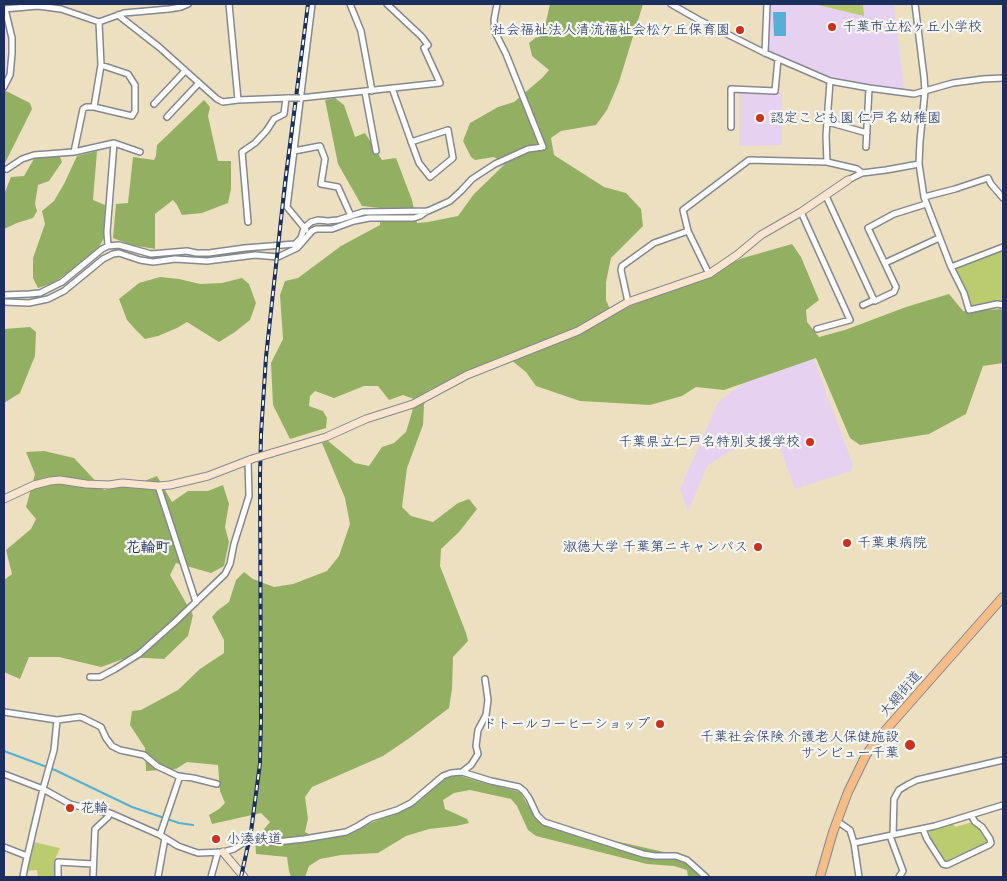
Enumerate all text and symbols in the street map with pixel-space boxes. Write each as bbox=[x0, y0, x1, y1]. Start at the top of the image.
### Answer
place label: 千葉市立松ヶ丘小学校 bbox=[842, 19, 982, 35]
marker: 千葉市立松ヶ丘小学校 bbox=[826, 21, 838, 33]
place label: 社会福祉法人清流福祉会松ケ丘保育園 bbox=[492, 22, 730, 38]
marker: 社会福祉法人清流福祉会松ケ丘保育園 bbox=[734, 24, 746, 36]
place label: 認定こども園 仁戸名幼稚園 bbox=[770, 110, 941, 126]
marker: 認定こども園 仁戸名幼稚園 bbox=[754, 112, 766, 124]
place label: 千葉県立仁戸名特別支援学校 bbox=[618, 434, 800, 450]
marker: 千葉県立仁戸名特別支援学校 bbox=[804, 436, 816, 448]
place label: 千葉東病院 bbox=[857, 535, 927, 551]
marker: 千葉東病院 bbox=[841, 537, 853, 549]
district label: 花輪町 bbox=[126, 539, 170, 557]
place label: 淑徳大学 千葉第ニキャンパス bbox=[563, 539, 748, 555]
marker: 淑徳大学 千葉第ニキャンパス bbox=[752, 541, 764, 553]
street label: 大網街道 bbox=[876, 667, 926, 721]
place label: ドトールコーヒーショップ bbox=[483, 716, 650, 732]
marker: ドトールコーヒーショップ bbox=[654, 718, 666, 730]
place label: 千葉社会保険 介護老人保健施設 サンビュー千葉 bbox=[700, 729, 899, 762]
marker: 千葉社会保険 介護老人保健施設 サンビュー千葉 bbox=[903, 738, 917, 752]
place label: 花輪 bbox=[80, 800, 108, 816]
marker: 花輪 bbox=[64, 802, 76, 814]
place label: 小湊鉄道 bbox=[226, 831, 282, 847]
marker: 小湊鉄道 bbox=[210, 833, 222, 845]

